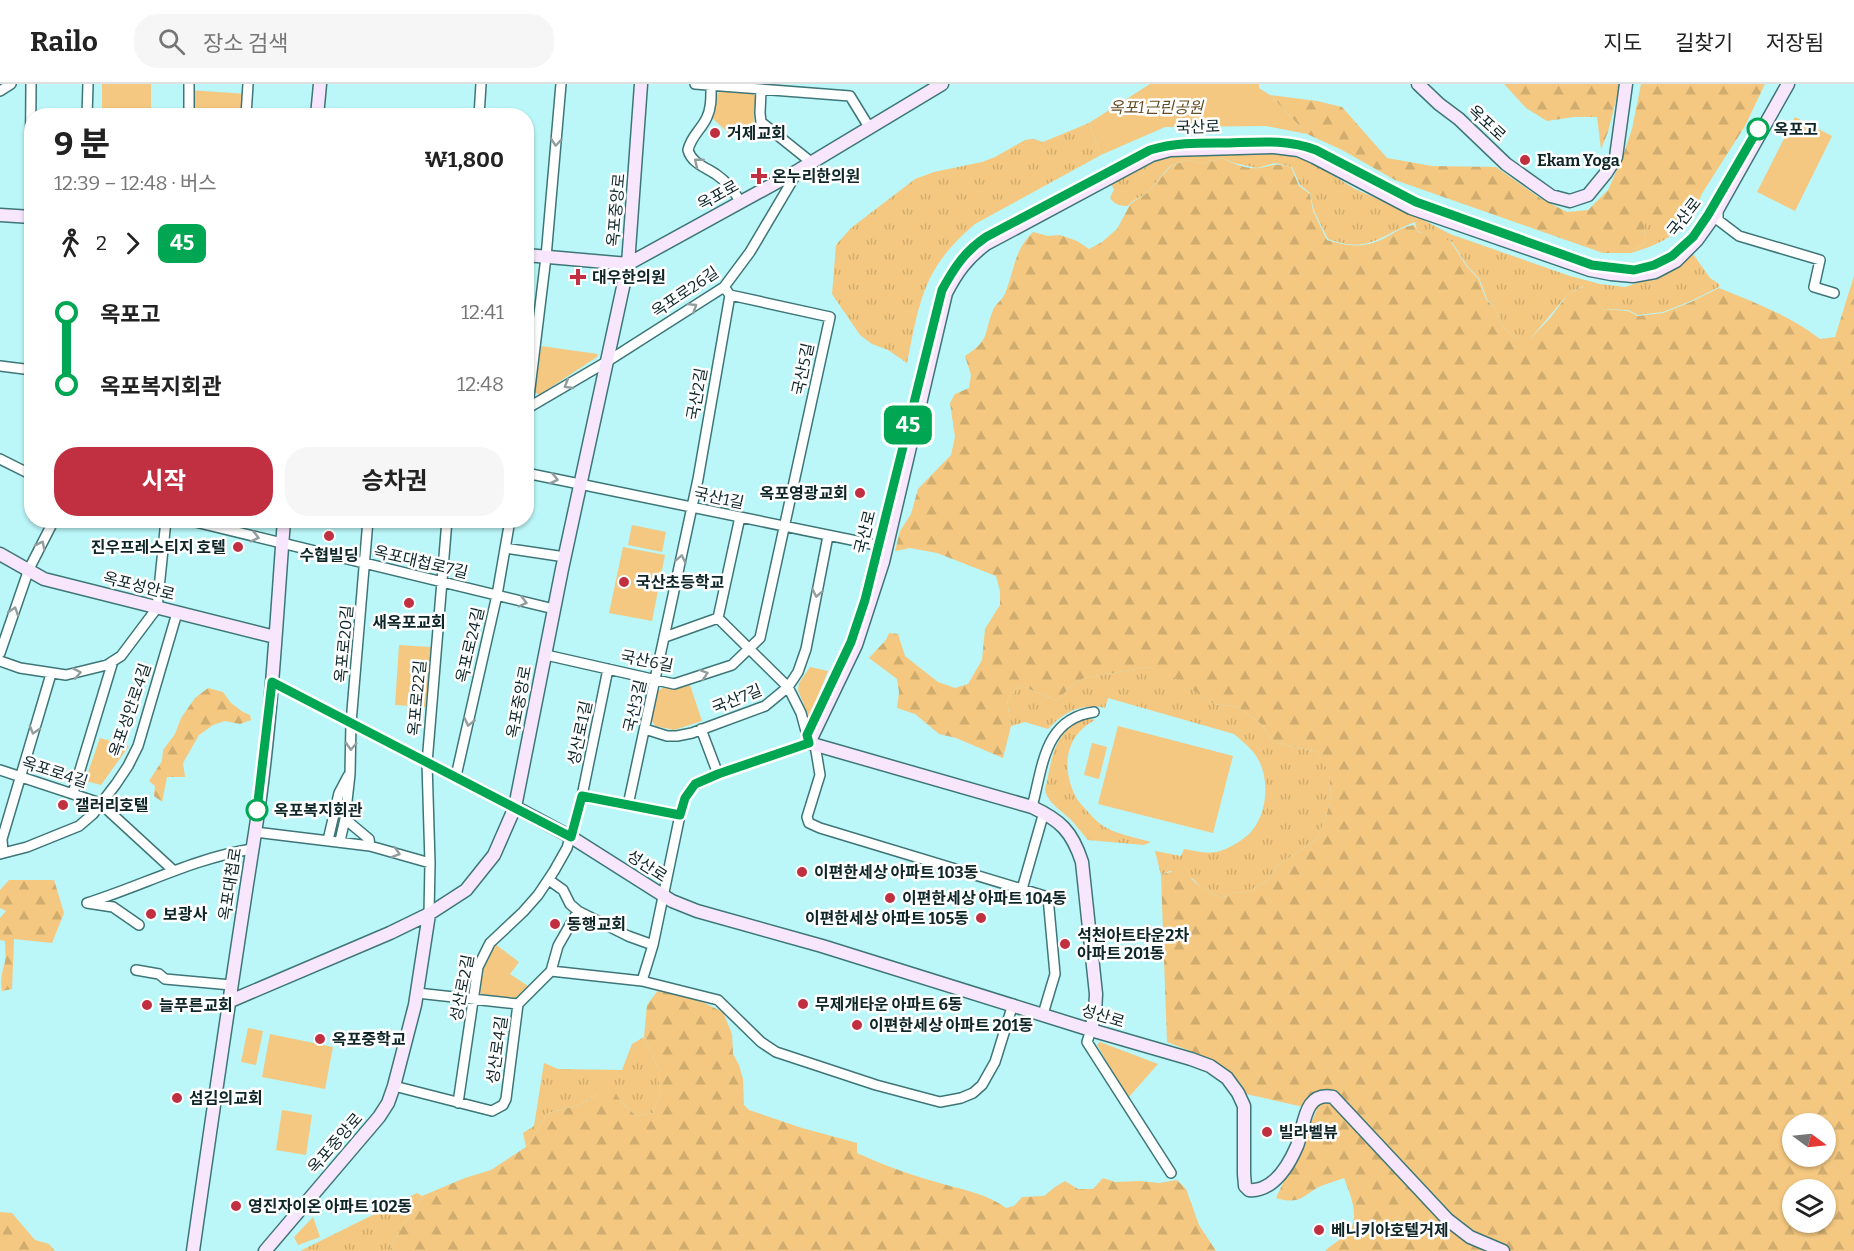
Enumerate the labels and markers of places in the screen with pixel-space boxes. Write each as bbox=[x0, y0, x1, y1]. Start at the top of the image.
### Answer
marker: 옥포고 bbox=[1747, 118, 1769, 140]
place label: 옥포고 bbox=[1774, 120, 1818, 139]
place label: 거제교회 bbox=[727, 124, 786, 143]
marker: 거제교회 bbox=[708, 126, 722, 140]
place label: Ekam Yoga bbox=[1537, 151, 1620, 170]
marker: Ekam Yoga bbox=[1518, 153, 1532, 167]
marker: 온누리한의원 bbox=[750, 167, 768, 185]
place label: 온누리한의원 bbox=[772, 167, 860, 186]
marker: 대우한의원 bbox=[569, 268, 587, 286]
place label: 대우한의원 bbox=[592, 268, 666, 287]
place label: 옥포영광교회 bbox=[760, 484, 848, 503]
marker: 옥포영광교회 bbox=[853, 486, 867, 500]
marker: 수협빌딩 bbox=[322, 529, 336, 543]
place label: 진우프레스티지 호텔 bbox=[91, 538, 226, 557]
marker: 진우프레스티지 호텔 bbox=[231, 540, 245, 554]
place label: 수협빌딩 bbox=[300, 546, 358, 565]
place label: 국산초등학교 bbox=[636, 573, 725, 592]
marker: 국산초등학교 bbox=[617, 575, 631, 589]
marker: 새옥포교회 bbox=[402, 596, 416, 610]
place label: 새옥포교회 bbox=[372, 613, 446, 632]
place label: 갤러리호텔 bbox=[75, 796, 149, 815]
marker: 갤러리호텔 bbox=[56, 798, 70, 812]
marker: 옥포복지회관 bbox=[246, 799, 268, 821]
place label: 옥포복지회관 bbox=[274, 801, 363, 820]
place label: 이편한세상 아파트 103동 bbox=[814, 863, 979, 882]
marker: 이편한세상 아파트 103동 bbox=[795, 865, 809, 879]
place label: 이편한세상 아파트 104동 bbox=[902, 889, 1067, 908]
marker: 이편한세상 아파트 104동 bbox=[883, 891, 897, 905]
place label: 보광사 bbox=[163, 905, 207, 924]
marker: 보광사 bbox=[144, 907, 158, 921]
place label: 이편한세상 아파트 105동 bbox=[805, 909, 969, 928]
marker: 이편한세상 아파트 105동 bbox=[974, 911, 988, 925]
place label: 동행교회 bbox=[567, 915, 626, 934]
marker: 동행교회 bbox=[548, 917, 562, 931]
place label: 석천아트타운2차 아파트 201동 bbox=[1077, 926, 1189, 963]
marker: 석천아트타운2차 아파트 201동 bbox=[1058, 937, 1072, 951]
place label: 무제개타운 아파트 6동 bbox=[815, 995, 963, 1014]
place label: 늘푸른교회 bbox=[159, 996, 233, 1015]
marker: 무제개타운 아파트 6동 bbox=[796, 997, 810, 1011]
marker: 늘푸른교회 bbox=[140, 998, 154, 1012]
place label: 이편한세상 아파트 201동 bbox=[869, 1016, 1033, 1035]
marker: 이편한세상 아파트 201동 bbox=[850, 1018, 864, 1032]
place label: 옥포중학교 bbox=[332, 1030, 406, 1049]
marker: 옥포중학교 bbox=[313, 1032, 327, 1046]
place label: 섬김의교회 bbox=[189, 1089, 263, 1108]
marker: 섬김의교회 bbox=[170, 1091, 184, 1105]
place label: 빌라벨뷰 bbox=[1279, 1123, 1338, 1142]
marker: 빌라벨뷰 bbox=[1260, 1125, 1274, 1139]
place label: 영진자이온 아파트 102동 bbox=[248, 1197, 412, 1216]
marker: 영진자이온 아파트 102동 bbox=[229, 1199, 243, 1213]
place label: 베니키아호텔거제 bbox=[1331, 1221, 1449, 1240]
marker: 베니키아호텔거제 bbox=[1312, 1223, 1326, 1237]

